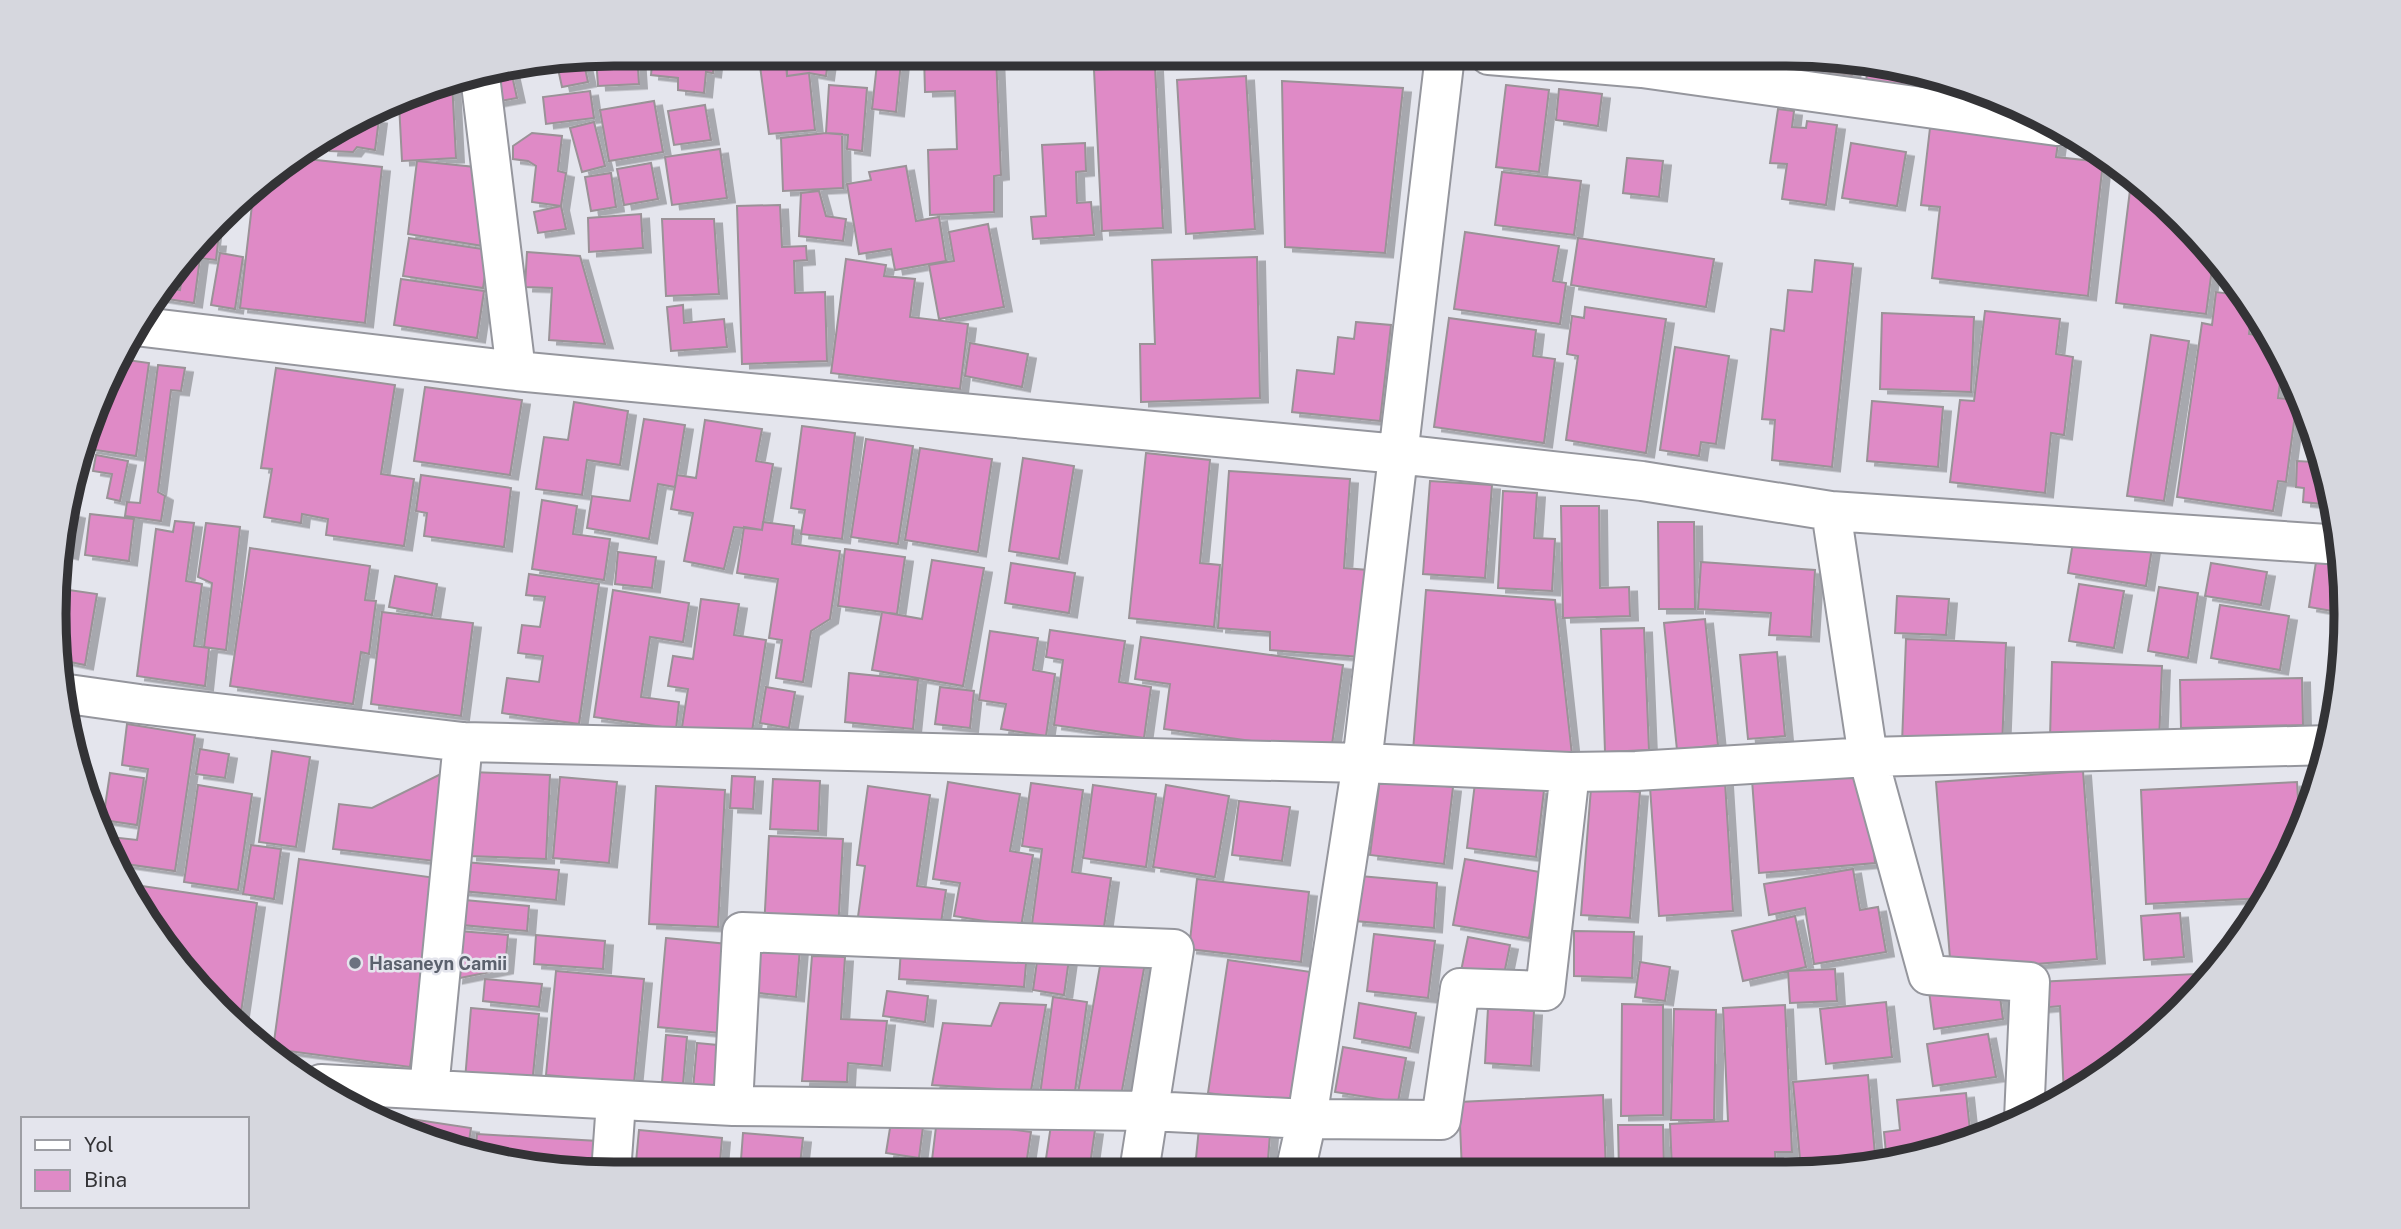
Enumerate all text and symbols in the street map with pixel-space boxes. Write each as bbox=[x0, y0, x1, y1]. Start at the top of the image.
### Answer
place label: Hasaneyn Camii bbox=[369, 953, 507, 974]
marker: Hasaneyn Camii bbox=[347, 955, 363, 971]
legend bbox=[21, 1117, 248, 1208]
text: Yol bbox=[84, 1132, 114, 1157]
text: Bina bbox=[84, 1167, 127, 1192]

